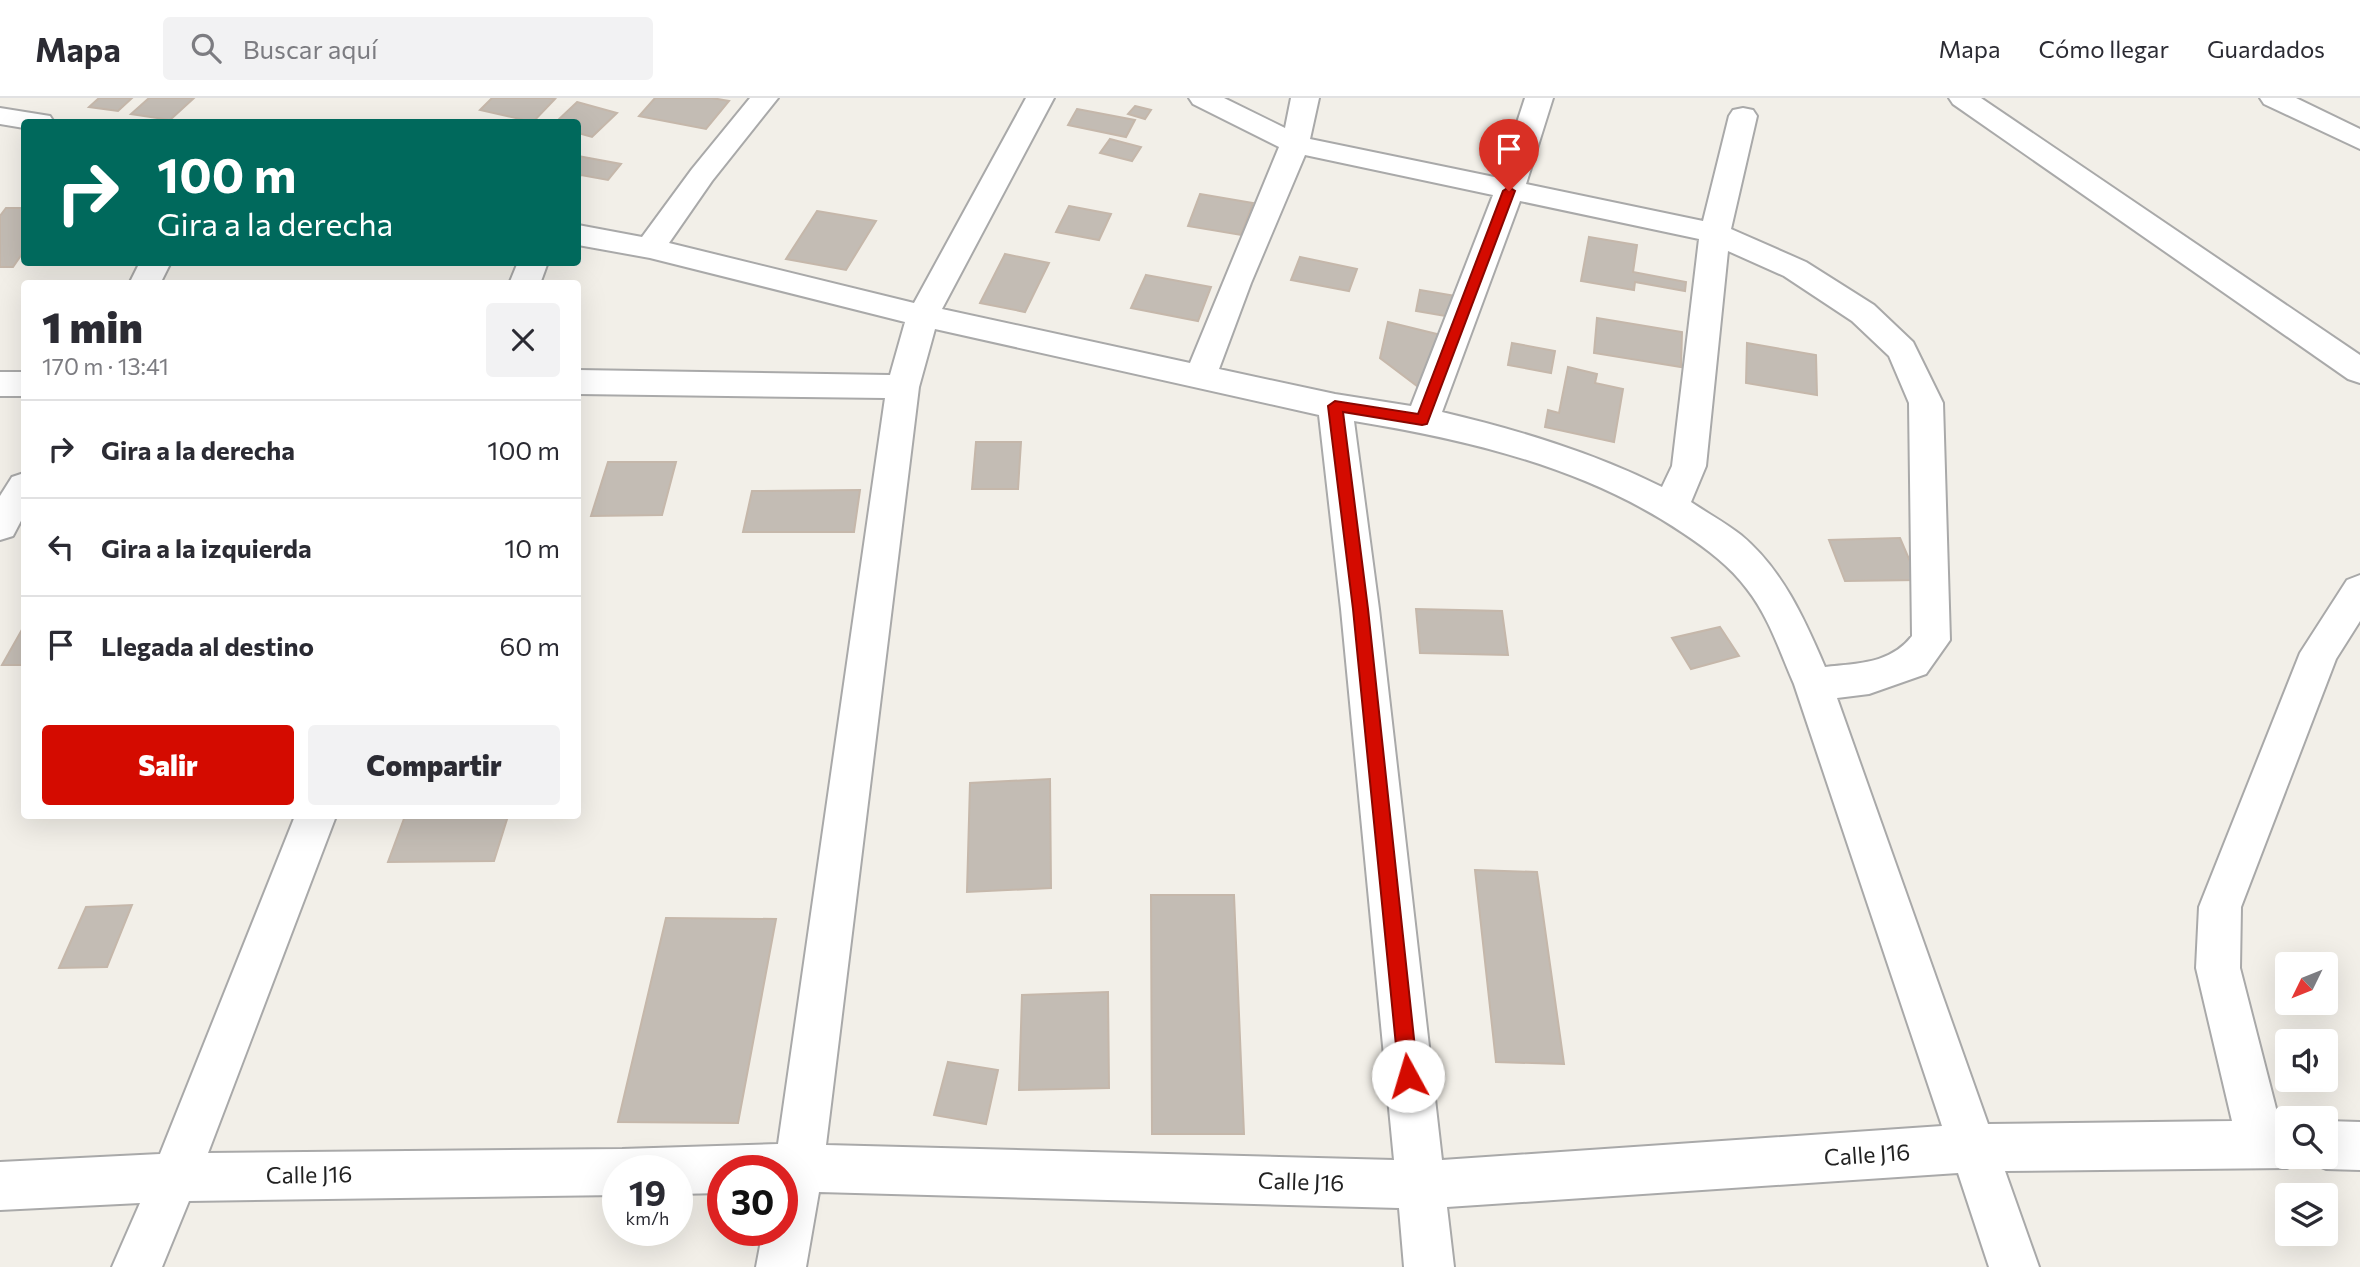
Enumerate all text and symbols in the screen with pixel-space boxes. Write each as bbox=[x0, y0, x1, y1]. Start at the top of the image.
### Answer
search box bbox=[163, 17, 653, 80]
text: Mapa bbox=[35, 28, 121, 69]
icon: search bbox=[187, 29, 225, 67]
text: Buscar aquí bbox=[243, 33, 378, 64]
text: Mapa bbox=[1938, 34, 2001, 63]
text: Cómo llegar bbox=[2039, 34, 2169, 63]
text: Guardados bbox=[2207, 34, 2325, 63]
pin bbox=[1479, 119, 1539, 191]
icon: arrive bbox=[1490, 130, 1528, 168]
text: 100 m bbox=[157, 143, 296, 203]
icon: right bbox=[42, 147, 133, 238]
text: Gira a la derecha bbox=[157, 203, 393, 243]
text: 1 min bbox=[42, 300, 143, 352]
button: close bbox=[486, 303, 560, 377]
text: 170 m · 13:41 bbox=[42, 352, 169, 380]
icon: right bbox=[42, 430, 80, 468]
text: Gira a la derecha bbox=[101, 434, 295, 465]
text: 100 m bbox=[487, 434, 560, 465]
icon: left bbox=[42, 528, 80, 566]
text: Gira a la izquierda bbox=[101, 532, 312, 563]
text: 10 m bbox=[504, 532, 560, 563]
icon: arrive bbox=[42, 626, 80, 664]
text: Llegada al destino bbox=[101, 630, 314, 661]
text: 60 m bbox=[500, 630, 560, 661]
button: Salir bbox=[42, 725, 294, 805]
button: Compartir bbox=[308, 725, 560, 805]
north arrow bbox=[2275, 952, 2338, 1015]
map controls bbox=[2275, 952, 2338, 1246]
button: sound bbox=[2275, 1029, 2338, 1092]
position arrow bbox=[1371, 1039, 1445, 1113]
button: search bbox=[2275, 1106, 2338, 1169]
street label: Calle J16 bbox=[1823, 1137, 1911, 1171]
speed limit sign: 30 bbox=[707, 1155, 798, 1246]
street label: Calle J16 bbox=[265, 1159, 352, 1189]
street label: Calle J16 bbox=[1257, 1165, 1345, 1197]
text: 19 bbox=[629, 1170, 666, 1213]
button: layers bbox=[2275, 1183, 2338, 1246]
text: km/h bbox=[626, 1207, 669, 1229]

